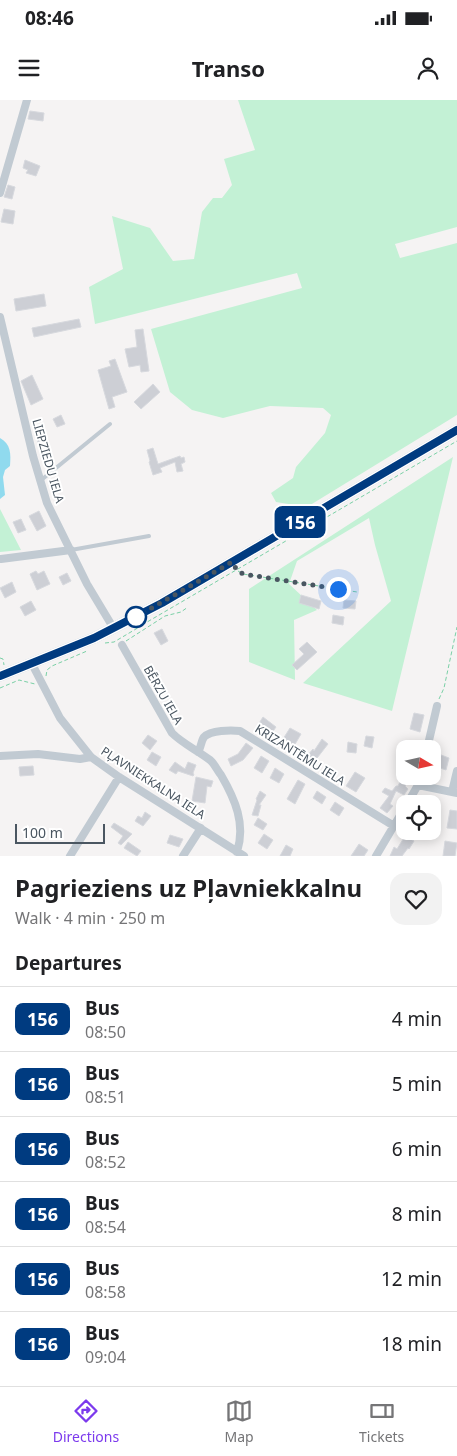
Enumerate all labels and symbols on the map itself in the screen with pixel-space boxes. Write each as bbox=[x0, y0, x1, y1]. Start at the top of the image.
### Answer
street label: LIEPZIEDU IELA bbox=[28, 417, 69, 505]
line badge: 156 bbox=[271, 506, 329, 538]
your location bbox=[326, 577, 351, 602]
unlabelled marker bbox=[125, 606, 147, 628]
street label: BĒRZU IELA bbox=[140, 662, 187, 728]
street label: KRIZANTĒMU IELA bbox=[252, 720, 349, 789]
north arrow bbox=[396, 740, 441, 785]
street label: PĻAVNIEKKALNA IELA bbox=[98, 742, 209, 823]
scale bar bbox=[15, 821, 105, 844]

